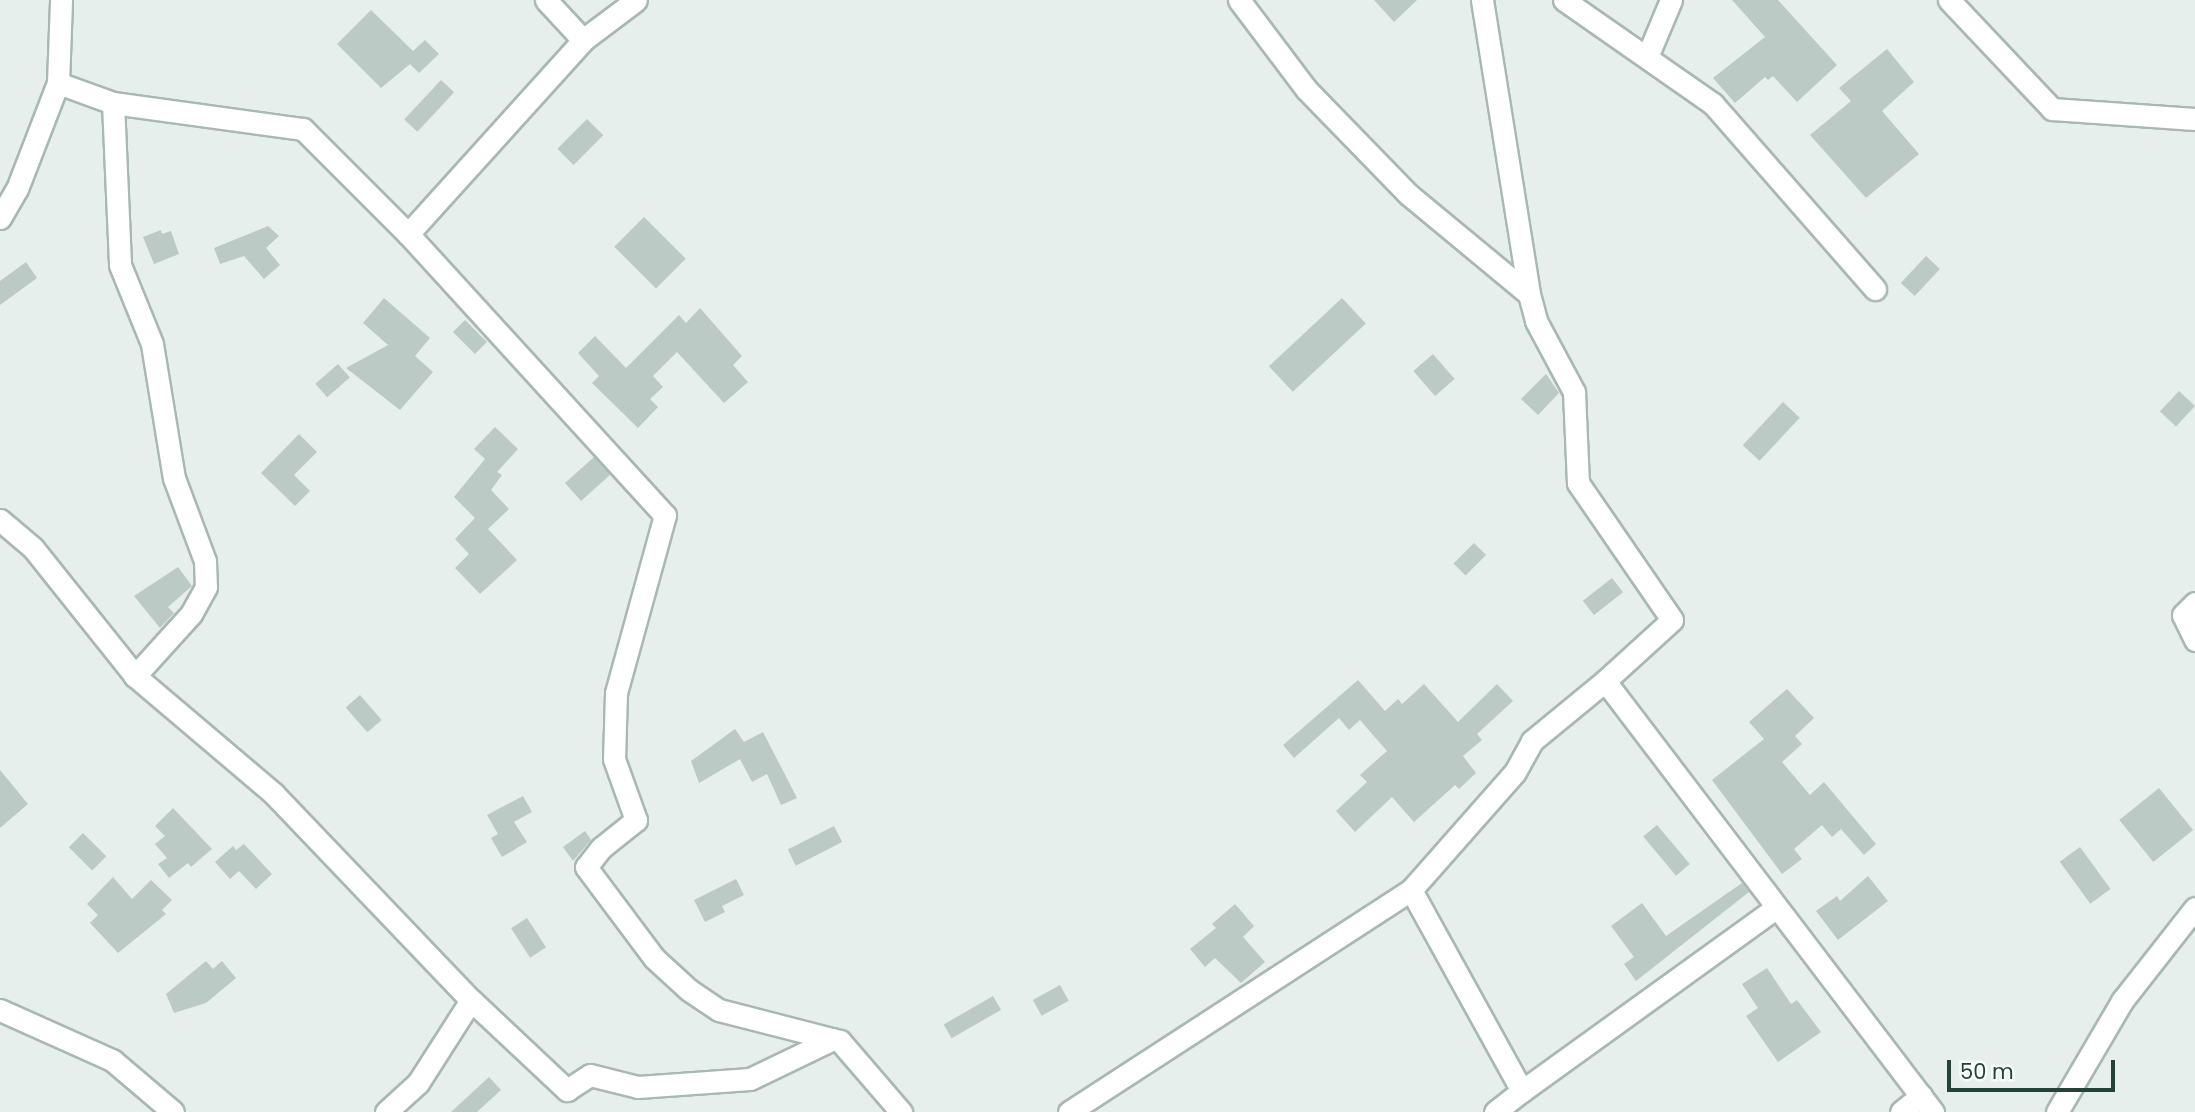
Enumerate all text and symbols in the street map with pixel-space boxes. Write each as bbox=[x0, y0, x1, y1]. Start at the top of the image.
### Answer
scale bar bbox=[1950, 1046, 2118, 1090]
text: 50 m bbox=[1960, 1057, 2014, 1086]

